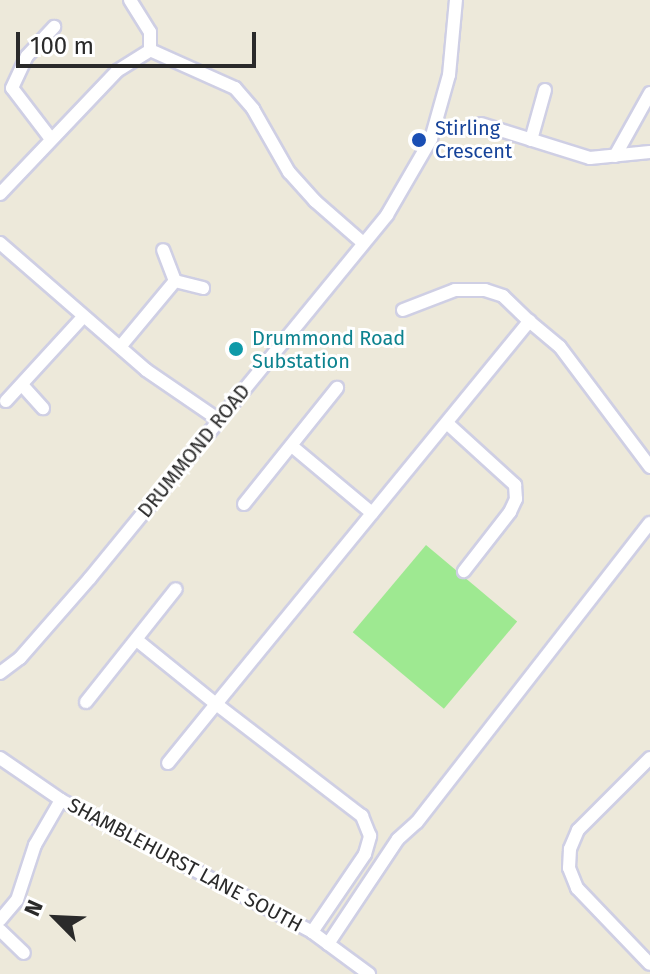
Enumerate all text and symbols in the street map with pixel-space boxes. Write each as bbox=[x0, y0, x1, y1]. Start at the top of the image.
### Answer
scale bar bbox=[20, 16, 260, 66]
text: 100 m bbox=[30, 32, 94, 60]
place label: Stirling Crescent bbox=[435, 116, 512, 163]
marker: Stirling Crescent bbox=[410, 131, 428, 149]
place label: Drummond Road Substation bbox=[252, 326, 405, 373]
marker: Drummond Road Substation bbox=[227, 340, 245, 358]
street label: DRUMMOND ROAD bbox=[133, 379, 255, 523]
street label: SHAMBLEHURST LANE SOUTH bbox=[64, 793, 306, 937]
north arrow bbox=[16, 878, 96, 958]
text: N bbox=[18, 896, 49, 920]

